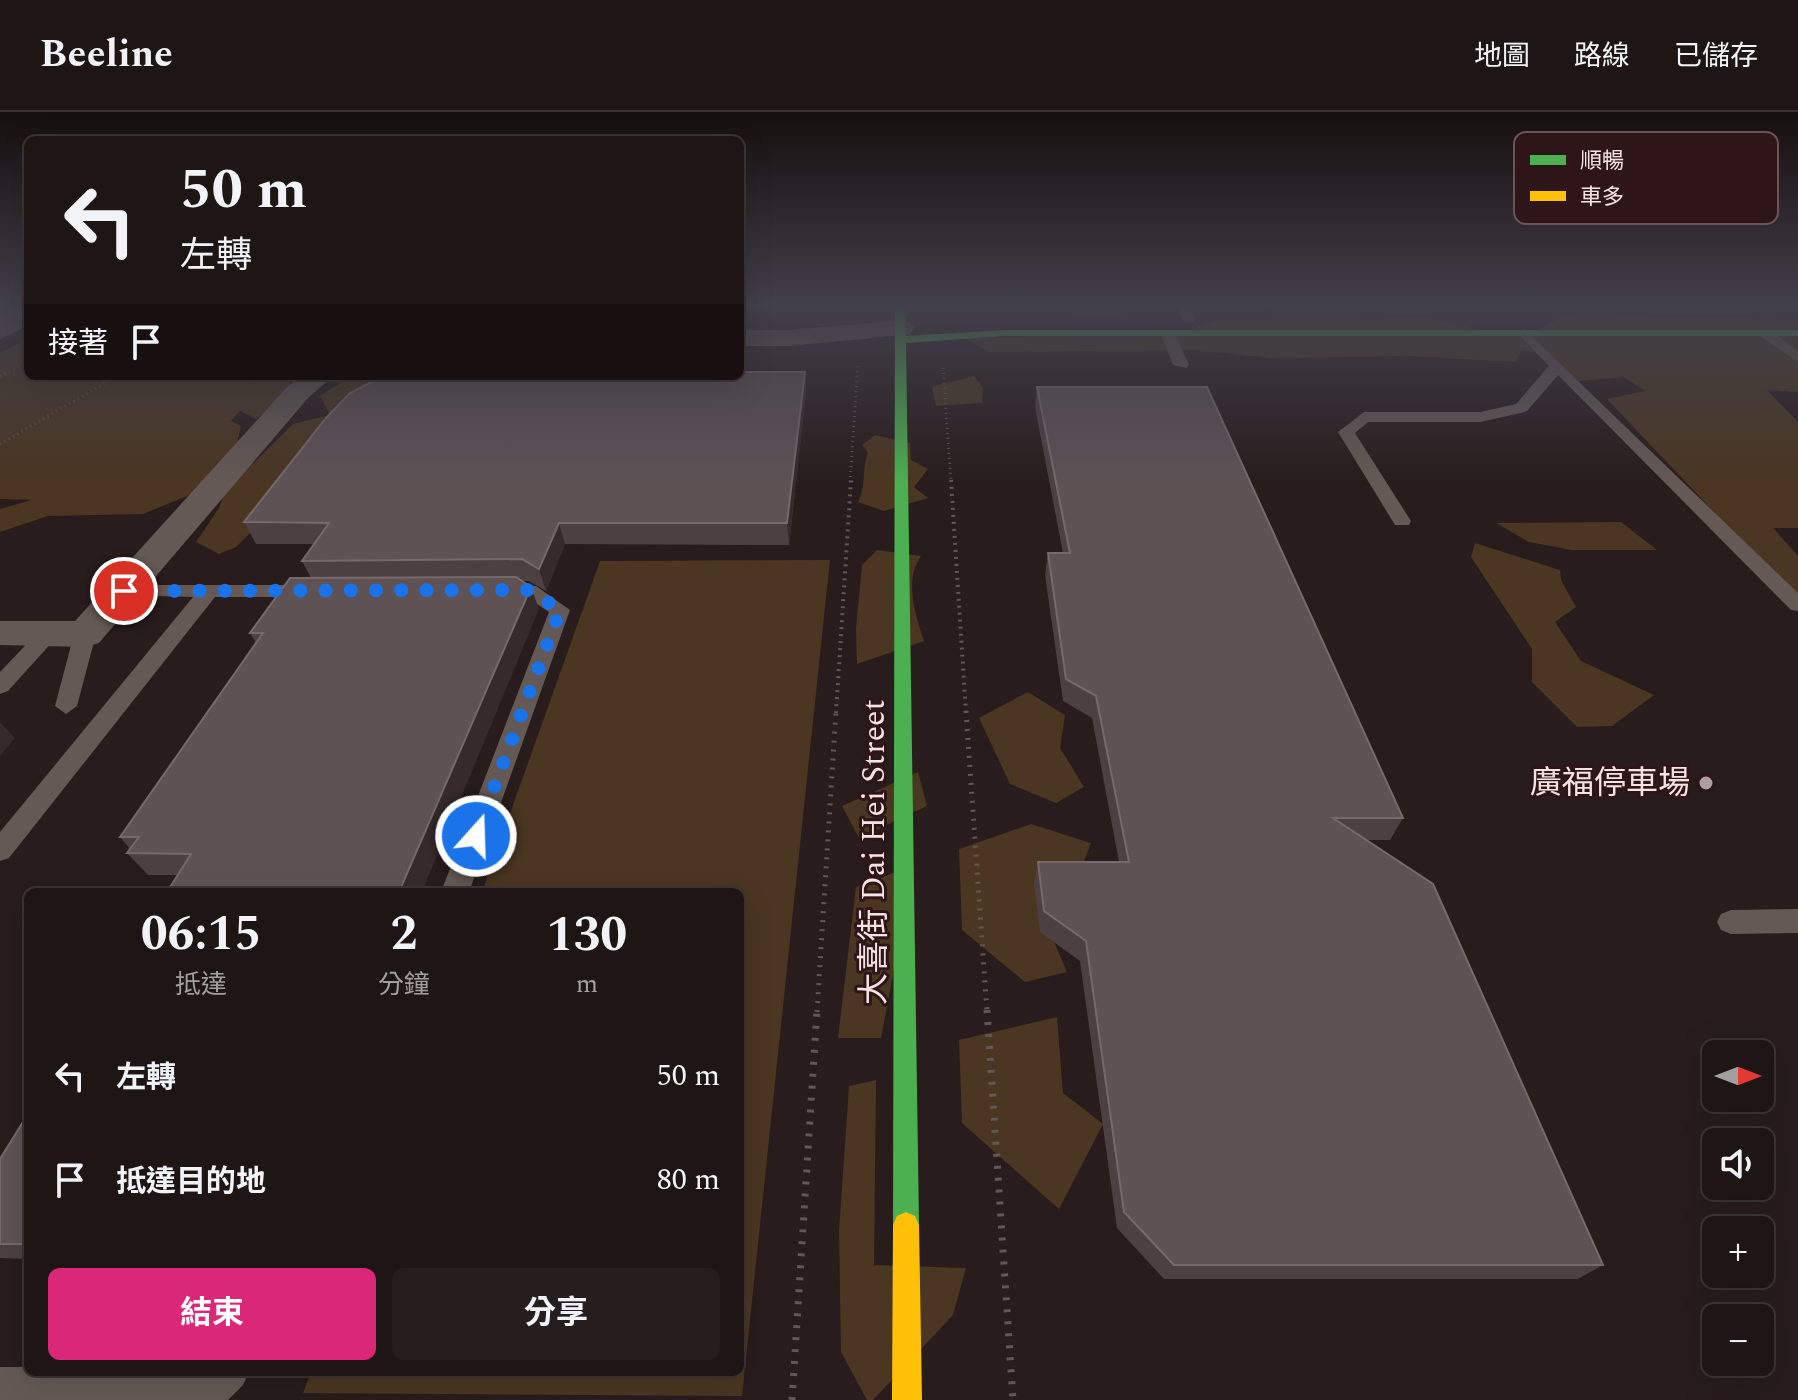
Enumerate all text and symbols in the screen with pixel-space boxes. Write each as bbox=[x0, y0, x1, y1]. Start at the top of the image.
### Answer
text: Beeline bbox=[40, 26, 173, 84]
text: 地圖 bbox=[1474, 35, 1530, 78]
text: 路線 bbox=[1574, 35, 1630, 78]
text: 已儲存 bbox=[1674, 35, 1758, 78]
legend bbox=[1514, 132, 1778, 224]
text: 順暢 bbox=[1580, 145, 1624, 178]
text: 50 m bbox=[180, 148, 307, 233]
icon: left bbox=[48, 168, 152, 272]
text: 車多 bbox=[1580, 181, 1624, 214]
text: 左轉 bbox=[180, 229, 252, 284]
icon: arrive bbox=[124, 320, 168, 364]
text: 接著 bbox=[48, 321, 108, 367]
pin bbox=[90, 557, 158, 625]
icon: arrive bbox=[102, 569, 146, 613]
street label: 大喜街 Dai Hei Street bbox=[850, 699, 899, 1005]
place label: 廣福停車場 bbox=[1530, 759, 1690, 808]
marker: 廣福停車場 bbox=[1697, 774, 1715, 792]
position arrow bbox=[434, 794, 518, 878]
text: 06:15 bbox=[141, 898, 261, 971]
text: 2 bbox=[390, 898, 417, 971]
text: 130 bbox=[547, 899, 627, 972]
text: m bbox=[576, 964, 598, 1004]
text: 抵達 bbox=[175, 965, 227, 1005]
text: 分鐘 bbox=[378, 965, 430, 1005]
north arrow bbox=[1702, 1040, 1774, 1112]
map controls bbox=[1702, 1040, 1774, 1376]
text: 50 m bbox=[657, 1053, 720, 1099]
icon: left bbox=[48, 1054, 92, 1098]
text: 左轉 bbox=[116, 1055, 176, 1101]
button: sound bbox=[1702, 1128, 1774, 1200]
text: 80 m bbox=[657, 1157, 720, 1203]
icon: arrive bbox=[48, 1158, 92, 1202]
text: 抵達目的地 bbox=[116, 1159, 266, 1205]
button: + bbox=[1702, 1216, 1774, 1288]
button: 結束 bbox=[48, 1268, 376, 1360]
button: 分享 bbox=[392, 1268, 720, 1360]
button: − bbox=[1702, 1304, 1774, 1376]

